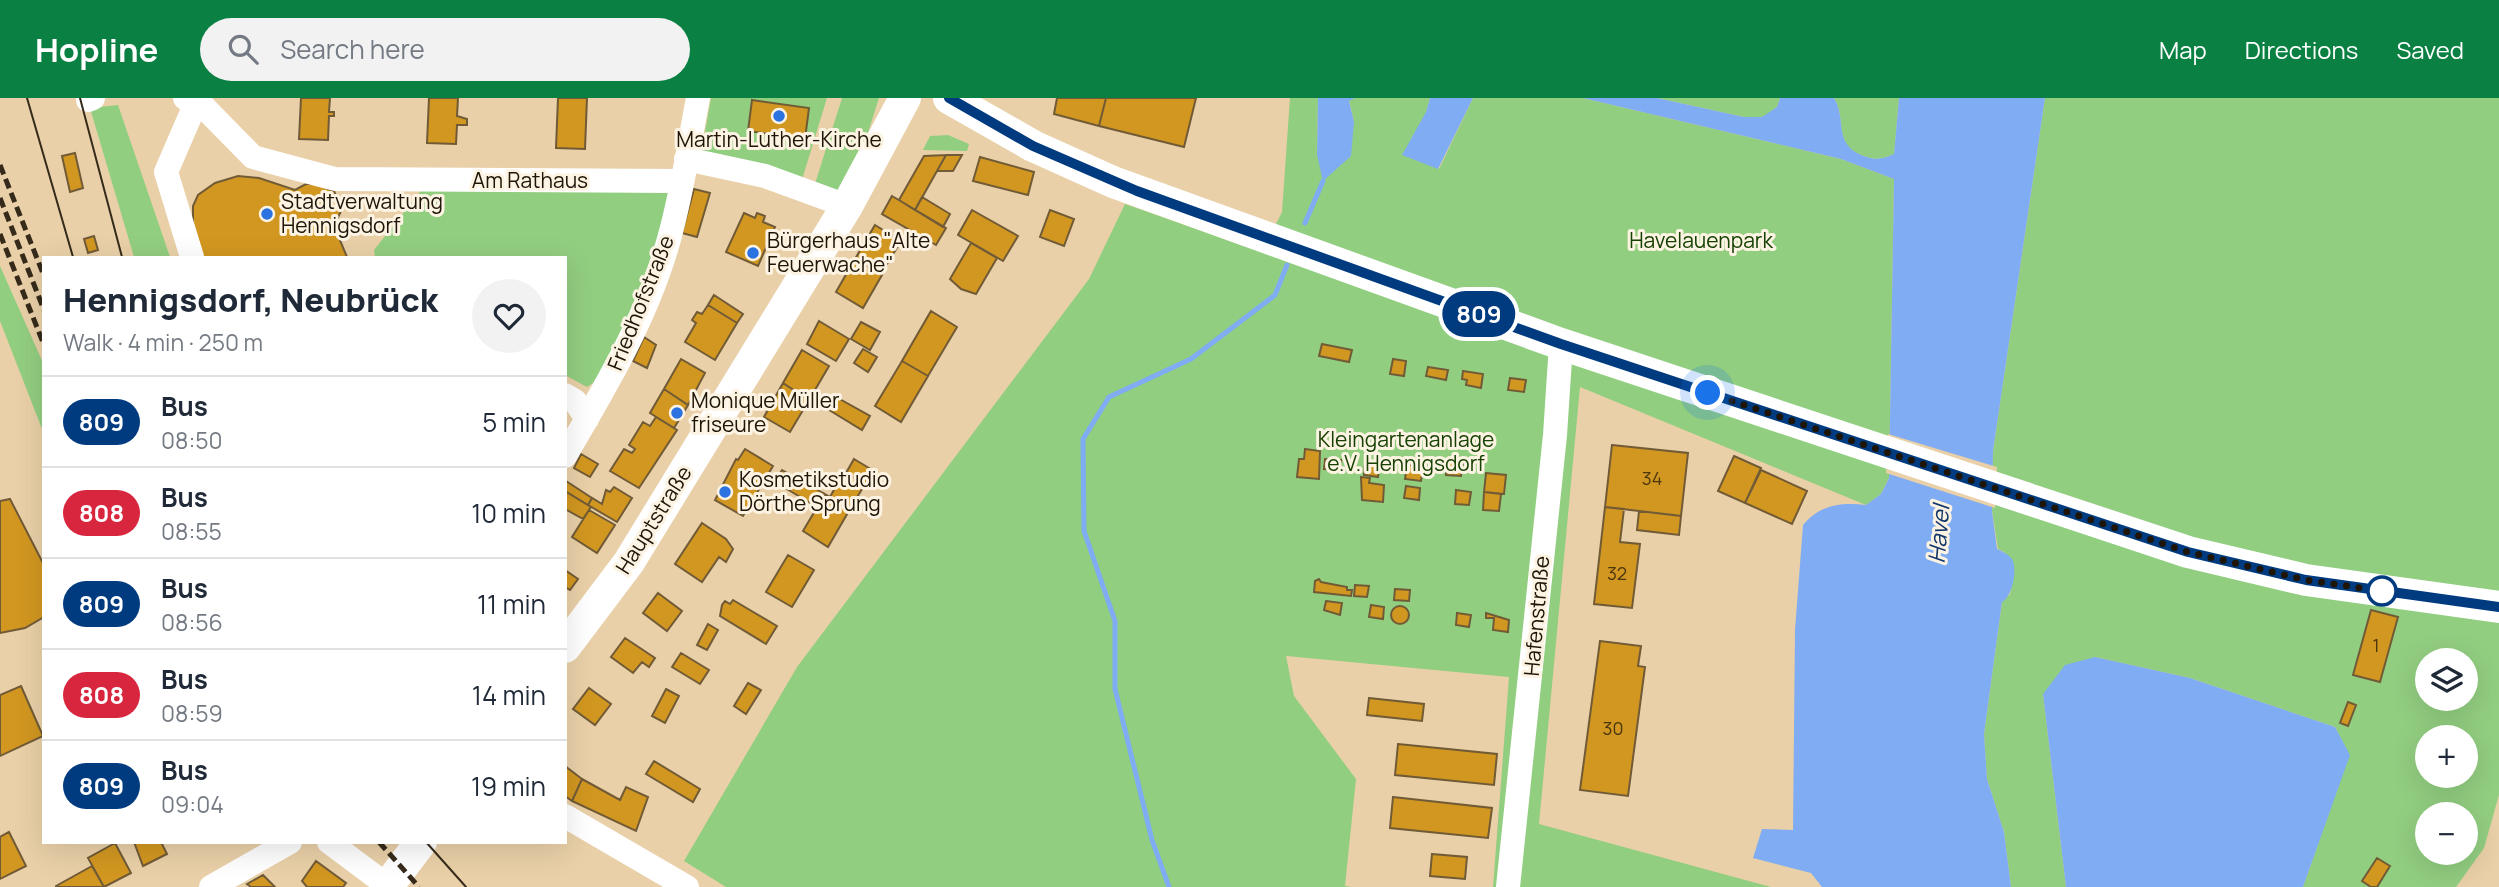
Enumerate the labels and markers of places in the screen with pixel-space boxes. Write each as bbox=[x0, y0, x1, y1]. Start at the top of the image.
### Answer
marker: Martin-Luther-Kirche bbox=[771, 108, 787, 124]
place label: Martin-Luther-Kirche bbox=[676, 125, 882, 153]
place label: Stadtverwaltung Hennigsdorf bbox=[281, 187, 443, 239]
marker: Stadtverwaltung Hennigsdorf bbox=[259, 206, 275, 222]
place label: Bürgerhaus "Alte Feuerwache" bbox=[767, 226, 930, 278]
marker: Bürgerhaus "Alte Feuerwache" bbox=[745, 245, 761, 261]
place label: Monique Müller friseure bbox=[691, 386, 840, 438]
marker: Monique Müller friseure bbox=[669, 405, 685, 421]
place label: Kosmetikstudio Dörthe Sprung bbox=[739, 465, 889, 517]
marker: Kosmetikstudio Dörthe Sprung bbox=[717, 484, 733, 500]
unlabelled marker bbox=[2367, 576, 2397, 606]

